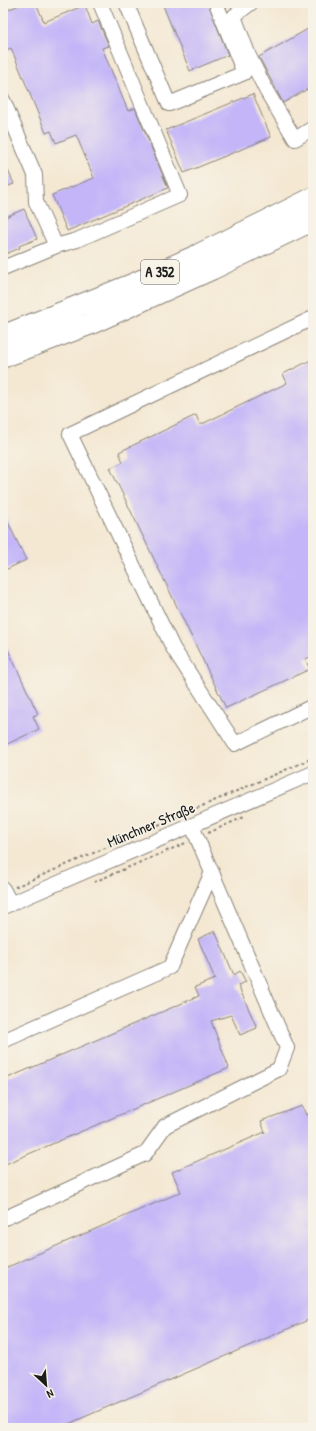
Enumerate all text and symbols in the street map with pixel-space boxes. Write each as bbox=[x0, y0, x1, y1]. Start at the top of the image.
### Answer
road number: A 352 bbox=[141, 260, 179, 284]
street label: Münchner Straße bbox=[104, 797, 198, 852]
north arrow bbox=[26, 1365, 66, 1405]
text: N bbox=[45, 1386, 56, 1402]

